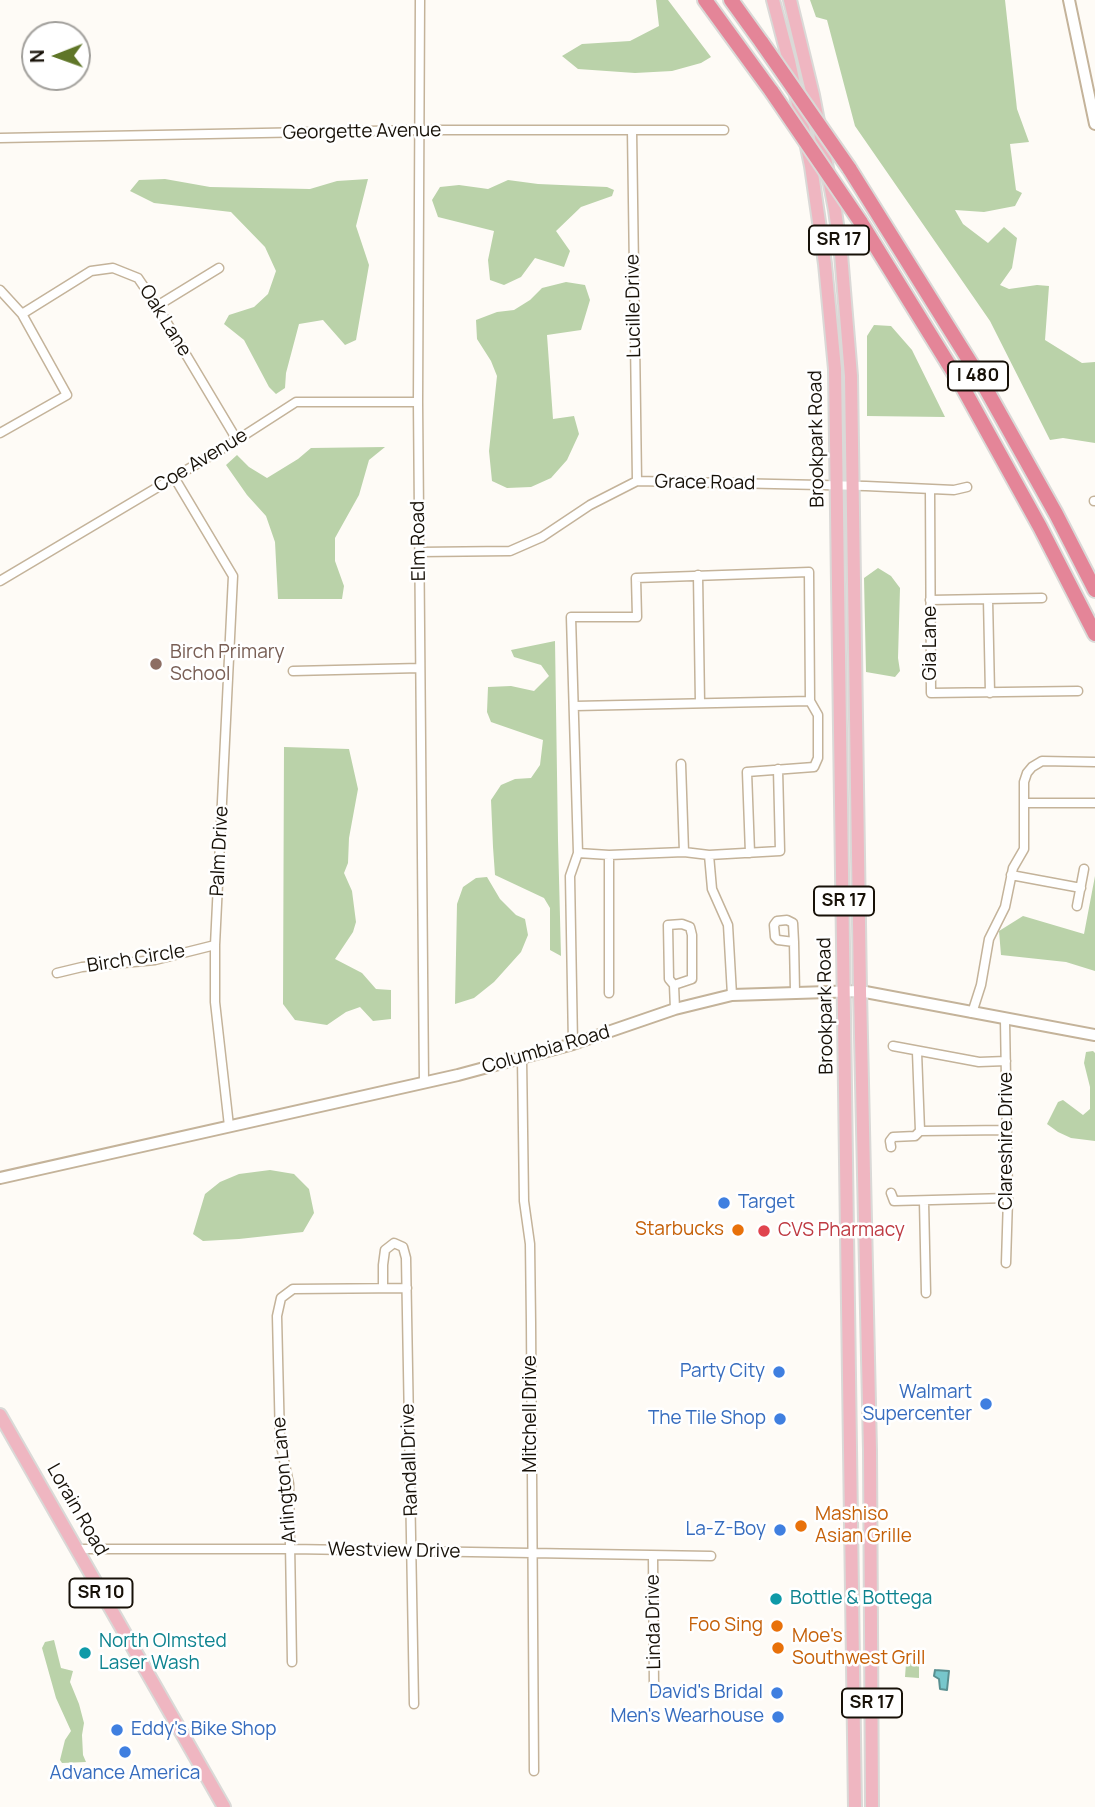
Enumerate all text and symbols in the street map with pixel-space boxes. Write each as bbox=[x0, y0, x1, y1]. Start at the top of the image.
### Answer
north arrow bbox=[21, 21, 91, 91]
text: N bbox=[24, 49, 50, 63]
street label: Georgette Avenue bbox=[283, 119, 441, 145]
road number: SR 17 bbox=[809, 226, 869, 254]
street label: Lucille Drive bbox=[622, 254, 646, 358]
street label: Oak Lane bbox=[134, 281, 196, 361]
road number: I 480 bbox=[948, 362, 1008, 390]
street label: Brookpark Road bbox=[804, 370, 830, 508]
street label: Coe Avenue bbox=[150, 424, 252, 498]
street label: Grace Road bbox=[655, 471, 755, 495]
street label: Elm Road bbox=[407, 501, 431, 581]
street label: Gia Lane bbox=[920, 606, 942, 680]
place label: Birch Primary School bbox=[170, 642, 285, 686]
marker: Birch Primary School bbox=[148, 656, 164, 672]
street label: Palm Drive bbox=[206, 805, 234, 897]
road number: SR 17 bbox=[814, 887, 874, 916]
street label: Brookpark Road bbox=[813, 937, 839, 1075]
street label: Birch Circle bbox=[85, 940, 187, 978]
street label: Columbia Road bbox=[480, 1021, 612, 1079]
street label: Clareshire Drive bbox=[996, 1072, 1018, 1210]
place label: Target bbox=[738, 1192, 795, 1214]
marker: Target bbox=[716, 1195, 732, 1211]
place label: Starbucks bbox=[635, 1219, 724, 1241]
place label: CVS Pharmacy bbox=[778, 1220, 905, 1242]
marker: Starbucks bbox=[730, 1222, 746, 1238]
marker: CVS Pharmacy bbox=[756, 1223, 772, 1239]
street label: Mitchell Drive bbox=[520, 1355, 542, 1473]
place label: Party City bbox=[680, 1361, 765, 1383]
marker: Party City bbox=[771, 1364, 787, 1380]
place label: Walmart Supercenter bbox=[862, 1382, 972, 1426]
marker: Walmart Supercenter bbox=[978, 1396, 994, 1412]
street label: Randall Drive bbox=[397, 1403, 423, 1517]
place label: The Tile Shop bbox=[648, 1408, 766, 1430]
marker: The Tile Shop bbox=[772, 1411, 788, 1427]
street label: Arlington Lane bbox=[268, 1416, 302, 1544]
street label: Lorain Road bbox=[41, 1460, 113, 1560]
place label: Mashiso Asian Grille bbox=[815, 1504, 912, 1548]
marker: Mashiso Asian Grille bbox=[793, 1518, 809, 1534]
place label: La-Z-Boy bbox=[686, 1519, 766, 1541]
marker: La-Z-Boy bbox=[772, 1522, 788, 1538]
street label: Westview Drive bbox=[327, 1538, 461, 1564]
street label: Linda Drive bbox=[642, 1574, 666, 1670]
road number: SR 10 bbox=[70, 1578, 132, 1608]
place label: Bottle & Bottega bbox=[790, 1588, 932, 1610]
marker: Bottle & Bottega bbox=[768, 1591, 784, 1607]
place label: Foo Sing bbox=[689, 1615, 763, 1637]
marker: Foo Sing bbox=[769, 1618, 785, 1634]
place label: Moe's Southwest Grill bbox=[792, 1626, 925, 1670]
place label: North Olmsted Laser Wash bbox=[99, 1631, 227, 1675]
marker: Moe's Southwest Grill bbox=[770, 1640, 786, 1656]
marker: North Olmsted Laser Wash bbox=[77, 1645, 93, 1661]
place label: David's Bridal bbox=[649, 1682, 763, 1704]
marker: David's Bridal bbox=[769, 1685, 785, 1701]
road number: SR 17 bbox=[842, 1688, 902, 1718]
place label: Men's Wearhouse bbox=[611, 1706, 764, 1728]
marker: Men's Wearhouse bbox=[770, 1709, 786, 1725]
place label: Eddy's Bike Shop bbox=[131, 1719, 276, 1741]
marker: Eddy's Bike Shop bbox=[109, 1722, 125, 1738]
marker: Advance America bbox=[117, 1744, 133, 1760]
place label: Advance America bbox=[50, 1763, 200, 1785]

